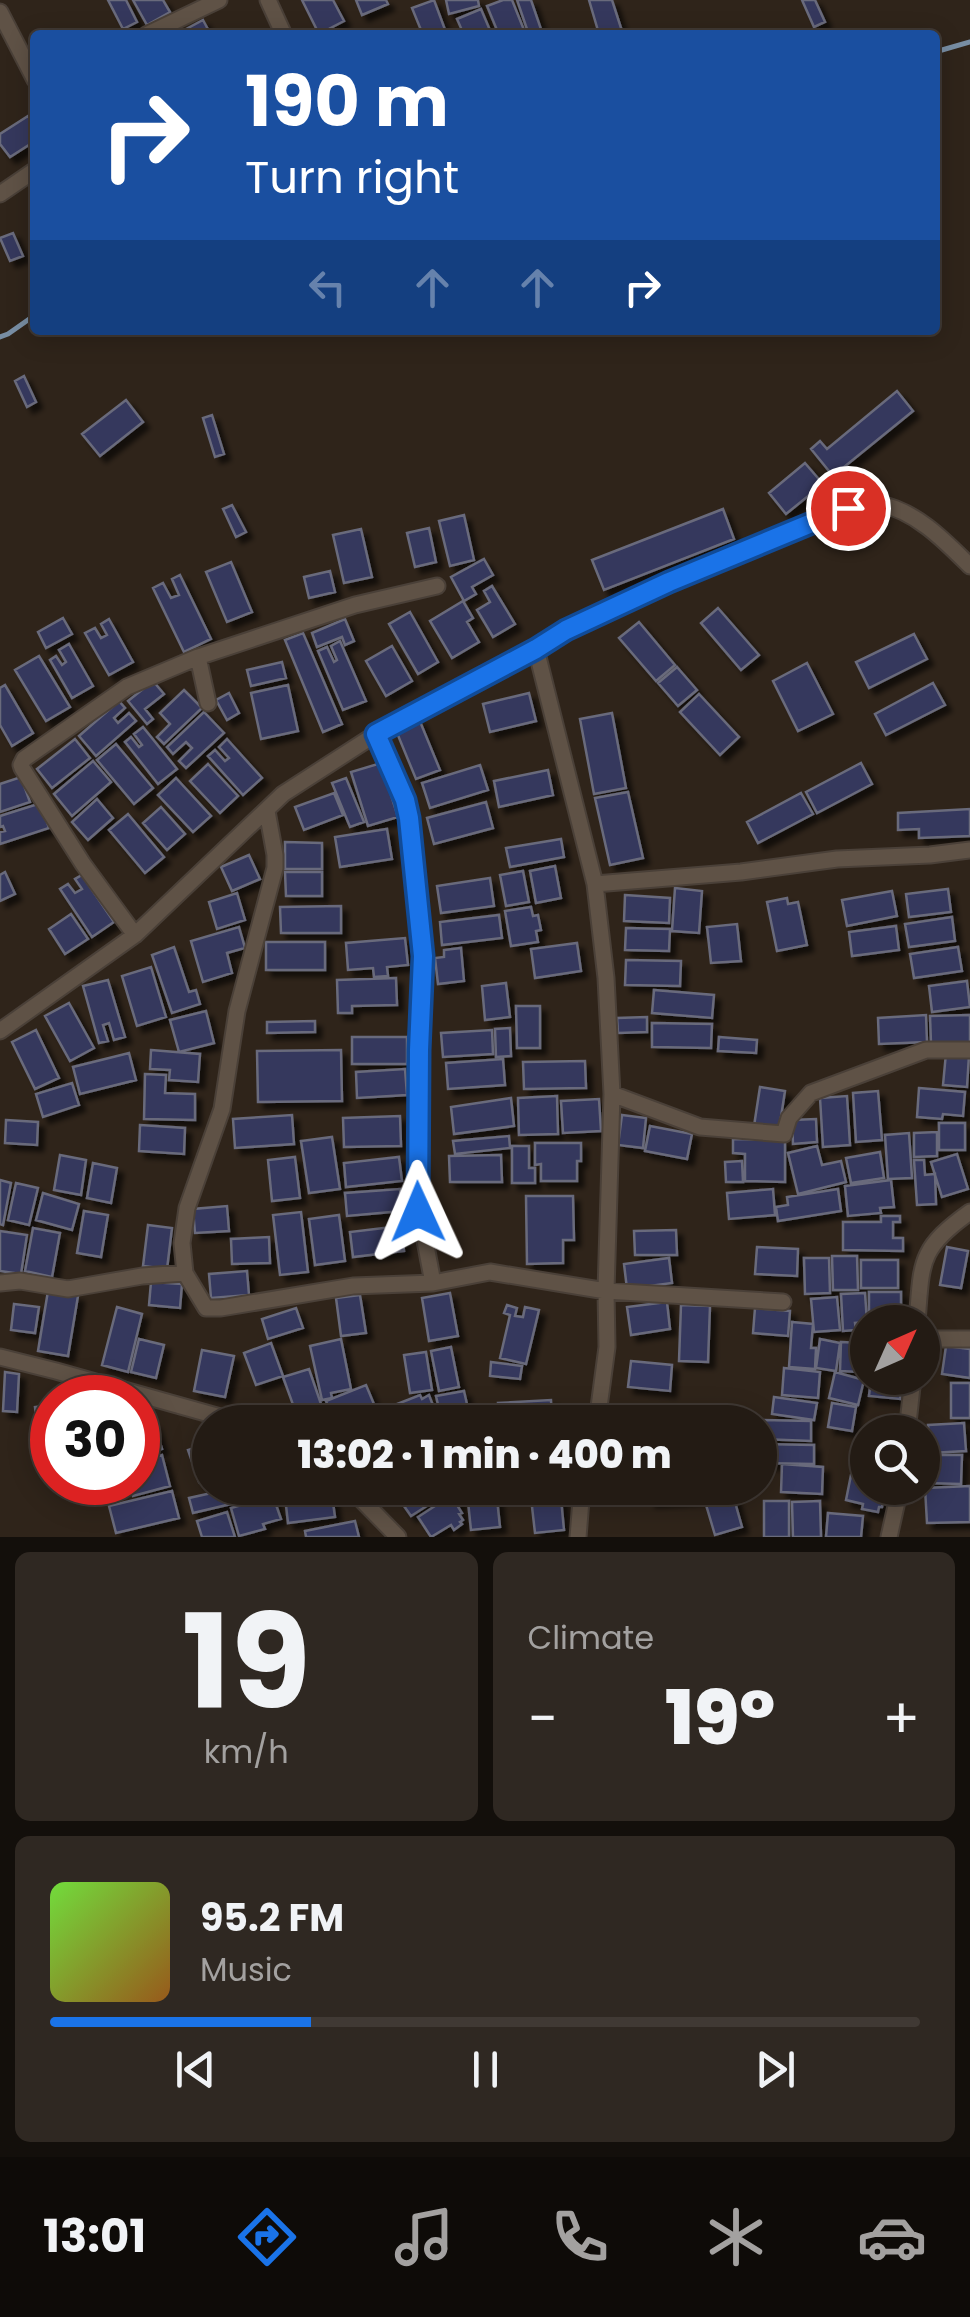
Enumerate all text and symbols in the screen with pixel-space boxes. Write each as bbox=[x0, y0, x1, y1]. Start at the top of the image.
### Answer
text: 190 m bbox=[245, 52, 449, 151]
icon: right bbox=[80, 70, 210, 200]
text: Turn right bbox=[245, 146, 459, 209]
icon: left bbox=[300, 260, 355, 315]
icon: ahead bbox=[405, 260, 460, 315]
icon: ahead bbox=[510, 260, 565, 315]
icon: right bbox=[615, 260, 670, 315]
pin bbox=[806, 466, 891, 551]
icon: arrive bbox=[821, 481, 876, 536]
position arrow bbox=[366, 1160, 470, 1264]
north arrow bbox=[850, 1305, 940, 1395]
map controls bbox=[850, 1305, 940, 1505]
speed limit sign: 30 bbox=[30, 1375, 160, 1505]
button: search bbox=[850, 1415, 940, 1505]
text: 13:02 · 1 min · 400 m bbox=[298, 1428, 671, 1481]
text: 19 bbox=[182, 1571, 311, 1754]
text: Climate bbox=[528, 1615, 654, 1660]
text: 19° bbox=[665, 1665, 775, 1770]
text: − bbox=[528, 1680, 558, 1757]
text: + bbox=[882, 1680, 920, 1757]
text: km/h bbox=[204, 1729, 289, 1774]
text: 95.2 FM bbox=[200, 1891, 344, 1944]
text: Music bbox=[200, 1947, 292, 1992]
icon: previous bbox=[168, 2042, 223, 2097]
icon: pause bbox=[458, 2042, 513, 2097]
icon: next bbox=[748, 2042, 803, 2097]
icon: directions bbox=[232, 2202, 302, 2272]
icon: music bbox=[389, 2202, 459, 2272]
icon: phone bbox=[545, 2202, 615, 2272]
icon: climate bbox=[701, 2202, 771, 2272]
icon: car bbox=[857, 2202, 927, 2272]
text: 13:01 bbox=[43, 2205, 146, 2268]

